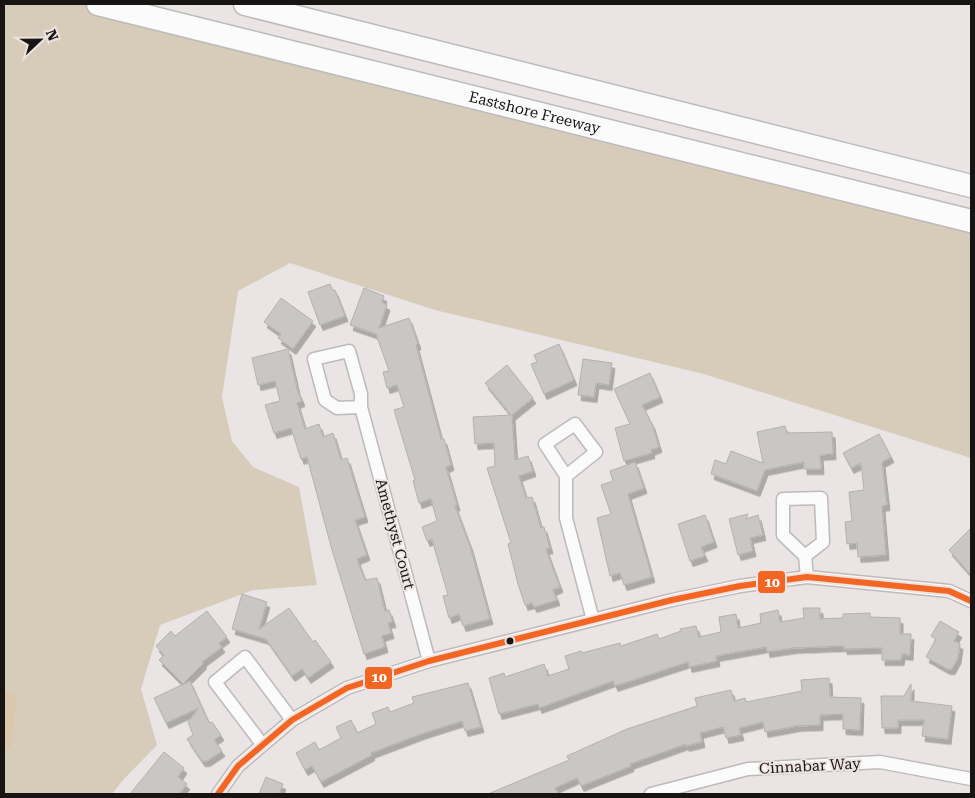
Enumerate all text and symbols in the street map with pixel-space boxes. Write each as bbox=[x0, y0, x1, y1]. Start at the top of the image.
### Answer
north arrow bbox=[15, 15, 65, 65]
text: N bbox=[43, 27, 62, 43]
street label: Eastshore Freeway bbox=[467, 88, 602, 138]
street label: Amethyst Court bbox=[372, 477, 419, 592]
line badge: 10 bbox=[757, 570, 786, 594]
text: 10 bbox=[764, 574, 780, 590]
unlabelled marker bbox=[505, 636, 515, 646]
line badge: 10 bbox=[364, 666, 393, 690]
text: 10 bbox=[371, 669, 387, 685]
street label: Cinnabar Way bbox=[759, 754, 862, 778]

